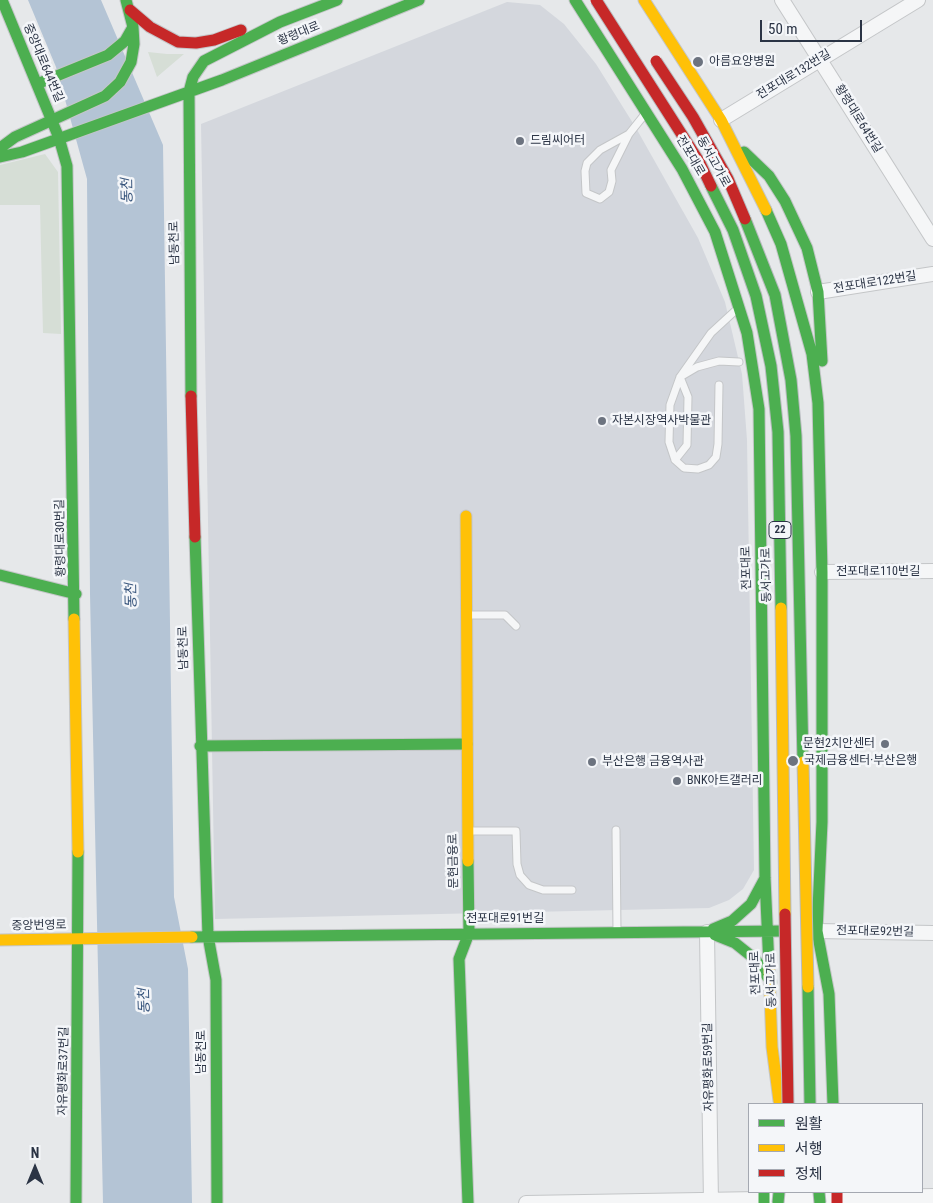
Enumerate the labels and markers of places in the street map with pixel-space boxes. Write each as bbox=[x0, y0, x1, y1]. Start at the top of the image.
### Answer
marker: 아름요양병원 bbox=[691, 55, 705, 69]
place label: 아름요양병원 bbox=[709, 55, 775, 69]
place label: 드림씨어터 bbox=[530, 134, 585, 148]
marker: 드림씨어터 bbox=[514, 135, 526, 147]
place label: 자본시장역사박물관 bbox=[612, 414, 711, 428]
marker: 자본시장역사박물관 bbox=[596, 415, 608, 427]
place label: 문현2치안센터 bbox=[803, 737, 875, 751]
marker: 문현2치안센터 bbox=[879, 738, 891, 750]
marker: 국제금융센터·부산은행 bbox=[786, 754, 800, 768]
place label: 국제금융센터·부산은행 bbox=[804, 754, 917, 768]
place label: 부산은행 금융역사관 bbox=[602, 755, 704, 769]
marker: 부산은행 금융역사관 bbox=[586, 756, 598, 768]
place label: BNK아트갤러리 bbox=[687, 774, 763, 788]
marker: BNK아트갤러리 bbox=[671, 775, 683, 787]

